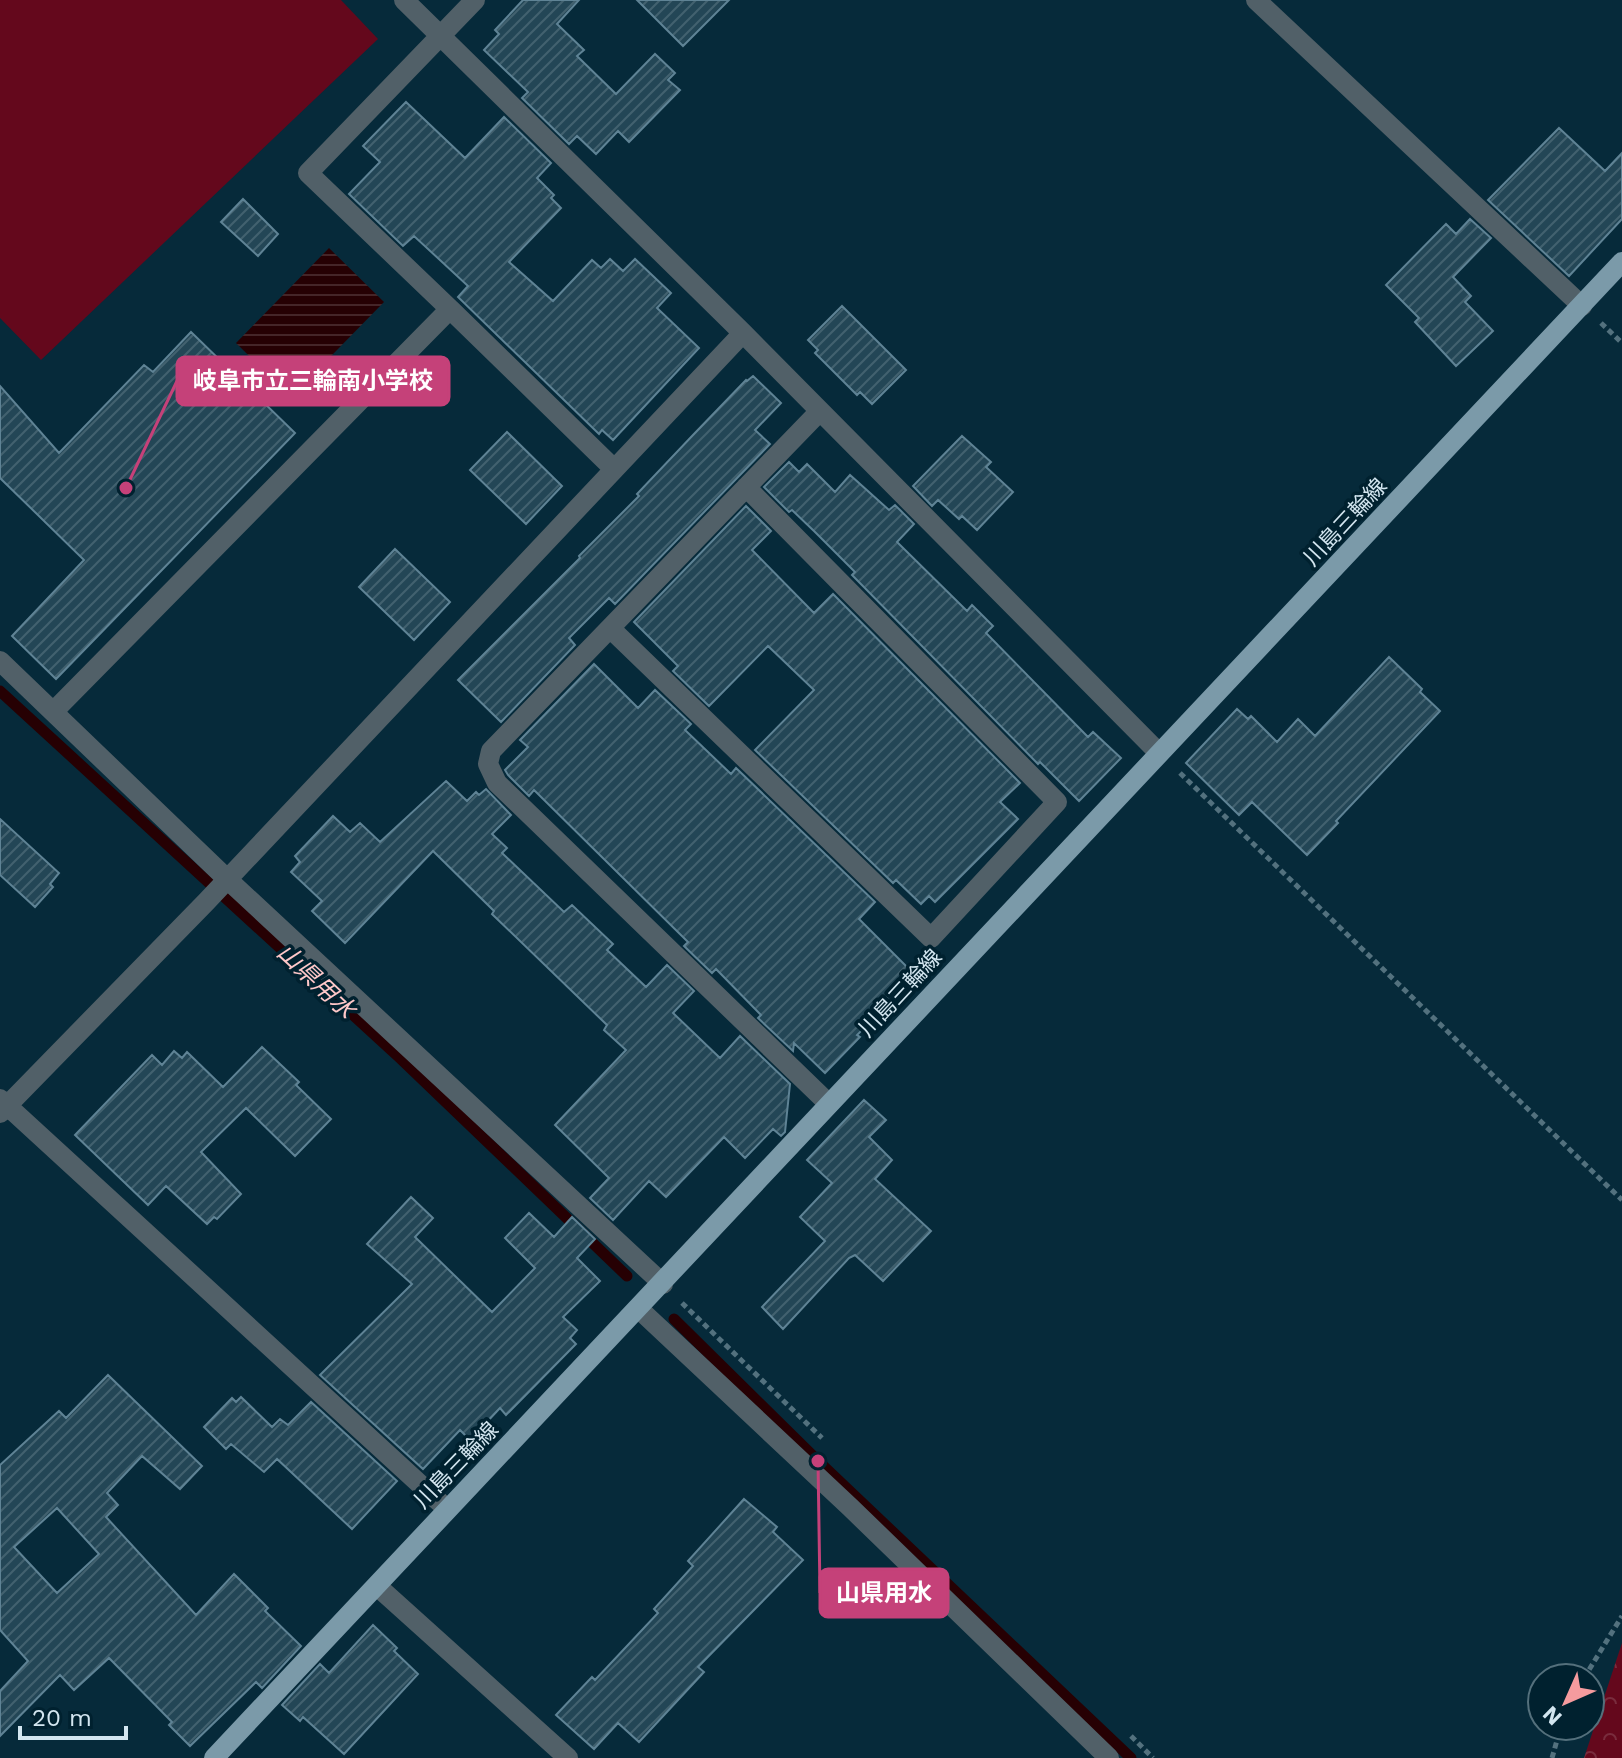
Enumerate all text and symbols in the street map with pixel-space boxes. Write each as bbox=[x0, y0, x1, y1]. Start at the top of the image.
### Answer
callout: 岐阜市立三輪南小学校 bbox=[177, 357, 449, 405]
text: 岐阜市立三輪南小学校 bbox=[193, 367, 433, 395]
street label: 川島三輪線 bbox=[1298, 473, 1392, 571]
water label: 山県用水 bbox=[271, 938, 363, 1026]
street label: 川島三輪線 bbox=[853, 944, 947, 1042]
street label: 川島三輪線 bbox=[409, 1417, 503, 1513]
callout: 山県用水 bbox=[820, 1569, 948, 1617]
text: 山県用水 bbox=[836, 1579, 932, 1607]
north arrow bbox=[1526, 1662, 1606, 1742]
scale bar bbox=[20, 1690, 126, 1740]
text: N bbox=[1538, 1701, 1567, 1730]
text: 20 m bbox=[32, 1704, 92, 1732]

